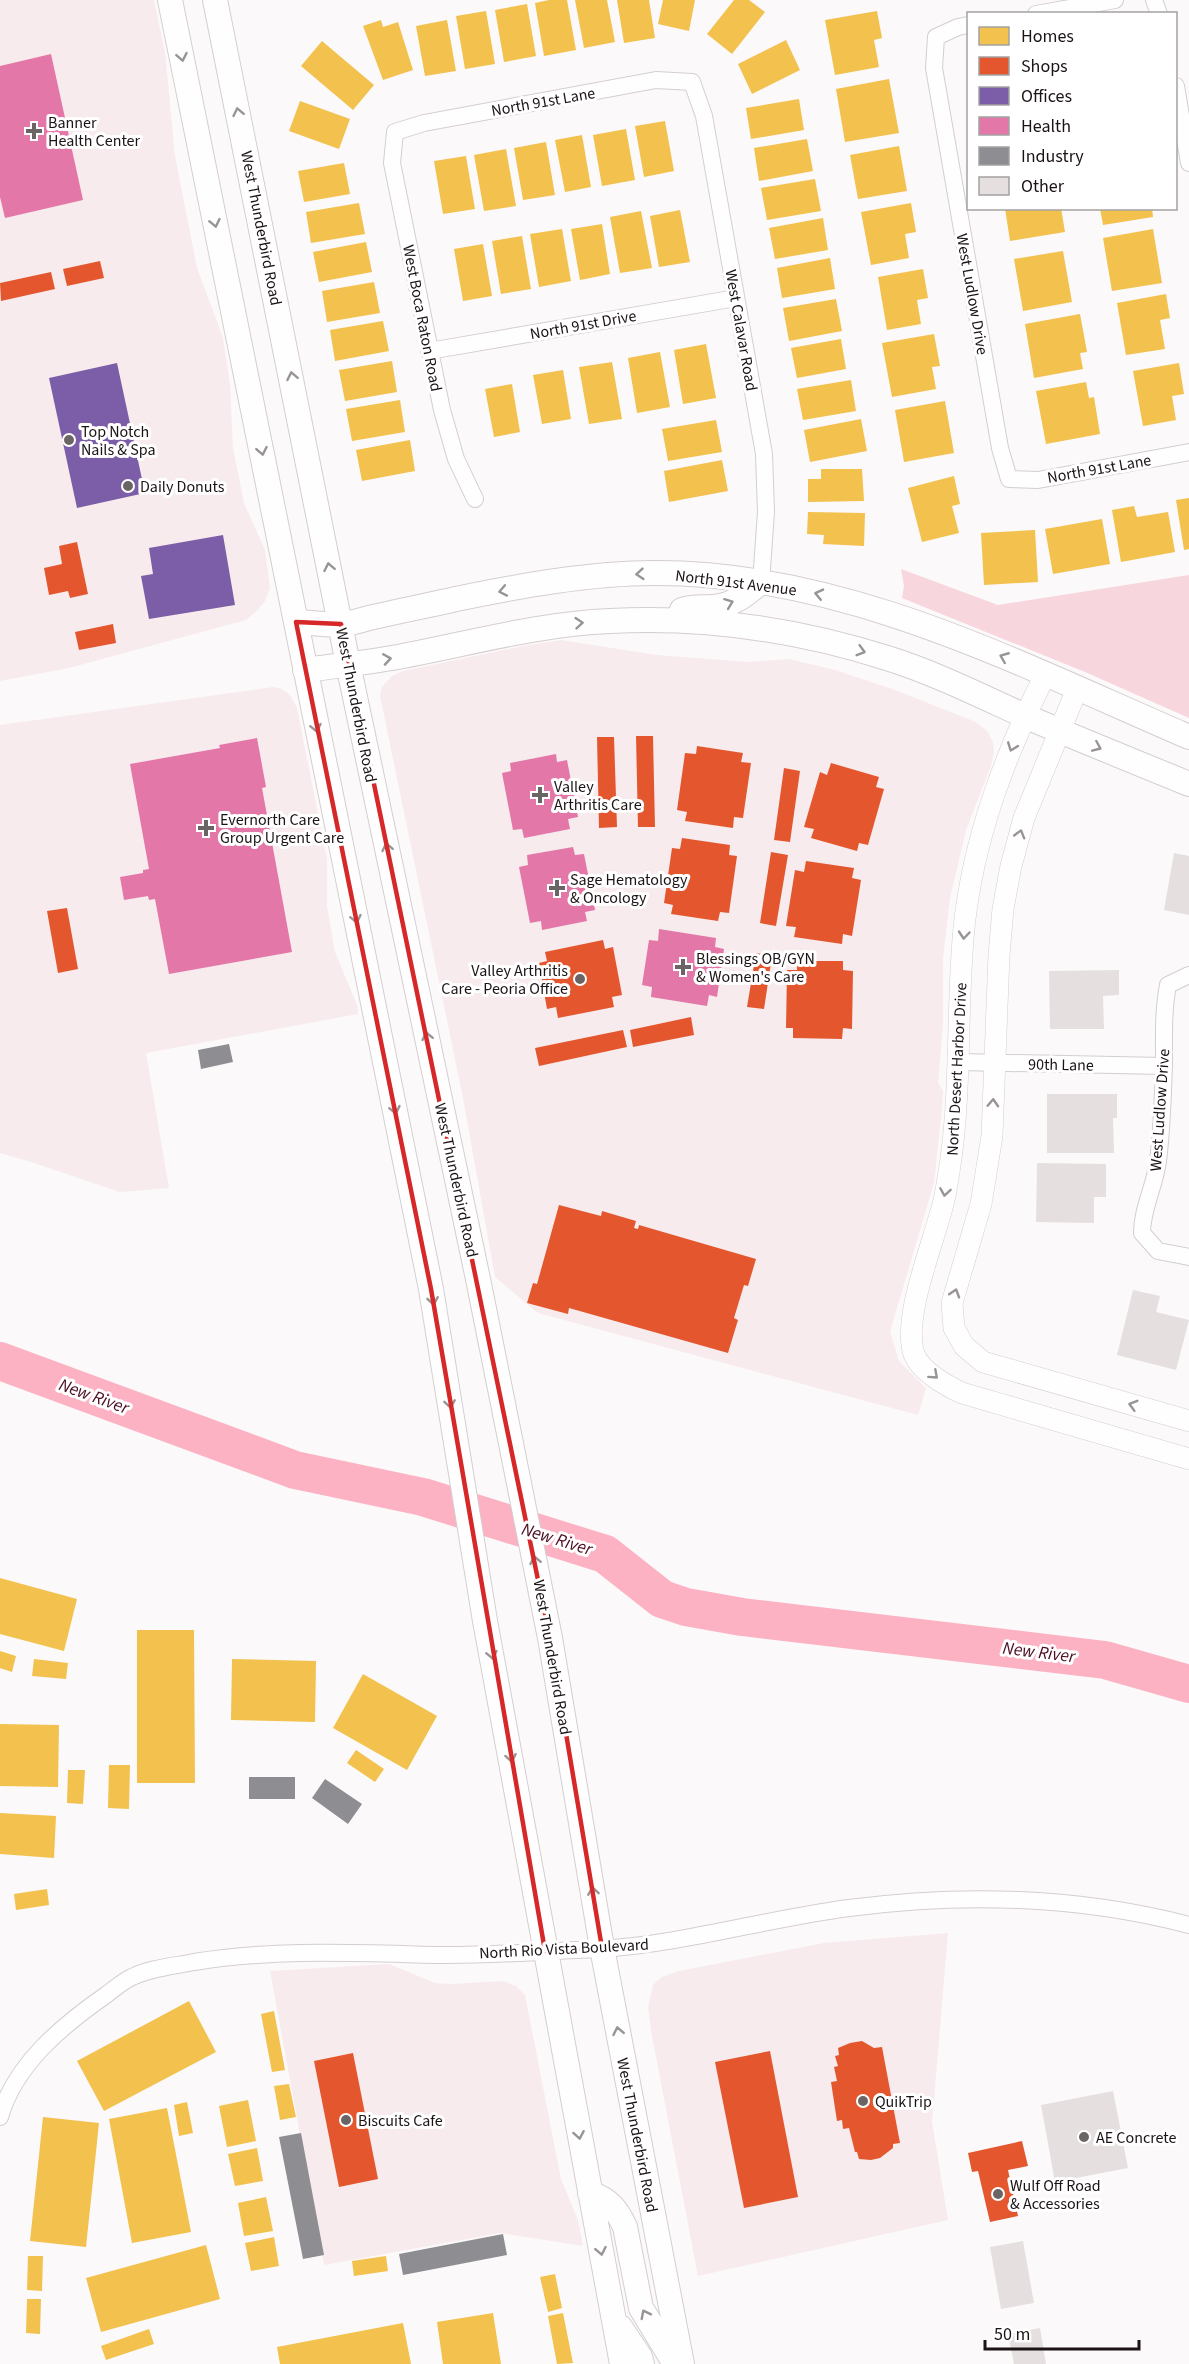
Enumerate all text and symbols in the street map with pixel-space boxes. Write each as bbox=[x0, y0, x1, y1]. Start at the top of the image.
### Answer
legend bbox=[967, 12, 1177, 210]
text: Homes bbox=[1021, 24, 1074, 49]
one-way arrow bbox=[175, 52, 188, 62]
text: Shops bbox=[1021, 54, 1068, 79]
street label: North 91st Lane bbox=[489, 82, 597, 122]
text: Offices bbox=[1021, 84, 1072, 109]
one-way arrow bbox=[233, 107, 246, 117]
place label: Banner Health Center bbox=[48, 112, 141, 152]
text: Health bbox=[1021, 114, 1071, 139]
marker: Banner Health Center bbox=[25, 122, 43, 140]
text: Industry bbox=[1021, 144, 1084, 169]
street label: West Thunderbird Road bbox=[235, 149, 287, 307]
text: Other bbox=[1021, 174, 1065, 199]
one-way arrow bbox=[208, 218, 221, 228]
street label: West Ludlow Drive bbox=[951, 232, 994, 357]
street label: West Boca Raton Road bbox=[397, 243, 447, 393]
street label: West Calavar Road bbox=[719, 268, 763, 393]
street label: North 91st Drive bbox=[528, 305, 638, 345]
one-way arrow bbox=[286, 371, 299, 381]
place label: Top Notch Nails & Spa bbox=[81, 421, 156, 461]
marker: Top Notch Nails & Spa bbox=[62, 433, 76, 447]
one-way arrow bbox=[255, 446, 268, 456]
street label: North 91st Lane bbox=[1045, 449, 1153, 489]
place label: Daily Donuts bbox=[140, 476, 225, 498]
marker: Daily Donuts bbox=[121, 479, 135, 493]
one-way arrow bbox=[324, 562, 337, 572]
street label: North 91st Avenue bbox=[674, 565, 798, 601]
one-way arrow bbox=[636, 567, 645, 580]
one-way arrow bbox=[498, 584, 507, 596]
one-way arrow bbox=[815, 588, 825, 601]
one-way arrow bbox=[723, 597, 734, 610]
one-way arrow bbox=[574, 617, 583, 630]
street label: West Thunderbird Road bbox=[330, 626, 382, 784]
one-way arrow bbox=[855, 644, 865, 656]
one-way arrow bbox=[999, 652, 1010, 664]
one-way arrow bbox=[382, 653, 392, 665]
one-way arrow bbox=[309, 723, 322, 733]
one-way arrow bbox=[1091, 740, 1102, 752]
one-way arrow bbox=[1007, 741, 1019, 752]
place label: Valley Arthritis Care bbox=[554, 776, 642, 816]
marker: Valley Arthritis Care bbox=[531, 786, 549, 804]
place label: Evernorth Care Group Urgent Care bbox=[220, 809, 344, 849]
marker: Evernorth Care Group Urgent Care bbox=[197, 819, 215, 837]
one-way arrow bbox=[1013, 829, 1025, 840]
one-way arrow bbox=[381, 843, 394, 853]
place label: Sage Hematology & Oncology bbox=[570, 869, 688, 909]
marker: Sage Hematology & Oncology bbox=[548, 879, 566, 897]
one-way arrow bbox=[349, 914, 362, 924]
one-way arrow bbox=[958, 931, 971, 940]
place label: Blessings OB/GYN & Women's Care bbox=[696, 948, 815, 988]
marker: Blessings OB/GYN & Women's Care bbox=[674, 958, 692, 976]
place label: Valley Arthritis Care - Peoria Office bbox=[441, 960, 568, 1000]
marker: Valley Arthritis Care - Peoria Office bbox=[573, 972, 587, 986]
street label: North Desert Harbor Drive bbox=[941, 982, 973, 1156]
one-way arrow bbox=[421, 1031, 434, 1041]
street label: West Ludlow Drive bbox=[1145, 1048, 1175, 1172]
street label: 90th Lane bbox=[1028, 1053, 1094, 1077]
one-way arrow bbox=[987, 1098, 1000, 1107]
street label: West Thunderbird Road bbox=[429, 1101, 483, 1259]
one-way arrow bbox=[388, 1104, 401, 1114]
one-way arrow bbox=[940, 1188, 952, 1197]
one-way arrow bbox=[948, 1288, 961, 1299]
one-way arrow bbox=[426, 1297, 438, 1306]
one-way arrow bbox=[927, 1368, 937, 1379]
water label: New River bbox=[55, 1372, 133, 1421]
one-way arrow bbox=[443, 1399, 455, 1408]
one-way arrow bbox=[1128, 1400, 1138, 1413]
water label: New River bbox=[518, 1517, 596, 1562]
one-way arrow bbox=[529, 1555, 542, 1565]
street label: West Thunderbird Road bbox=[528, 1578, 576, 1736]
water label: New River bbox=[1001, 1636, 1077, 1669]
one-way arrow bbox=[485, 1649, 498, 1659]
one-way arrow bbox=[504, 1753, 517, 1763]
one-way arrow bbox=[587, 1886, 599, 1895]
street label: North Rio Vista Boulevard bbox=[479, 1934, 650, 1964]
one-way arrow bbox=[612, 2026, 625, 2036]
street label: West Thunderbird Road bbox=[611, 2056, 663, 2214]
place label: QuikTrip bbox=[875, 2091, 932, 2113]
marker: QuikTrip bbox=[856, 2094, 870, 2108]
place label: Biscuits Cafe bbox=[358, 2110, 443, 2132]
marker: Biscuits Cafe bbox=[339, 2113, 353, 2127]
place label: AE Concrete bbox=[1096, 2127, 1177, 2149]
one-way arrow bbox=[572, 2130, 585, 2140]
marker: AE Concrete bbox=[1077, 2130, 1091, 2144]
place label: Wulf Off Road & Accessories bbox=[1010, 2175, 1101, 2215]
marker: Wulf Off Road & Accessories bbox=[991, 2187, 1005, 2201]
one-way arrow bbox=[594, 2246, 607, 2256]
one-way arrow bbox=[641, 2309, 653, 2320]
scale bar bbox=[985, 2313, 1140, 2351]
text: 50 m bbox=[994, 2322, 1030, 2347]

